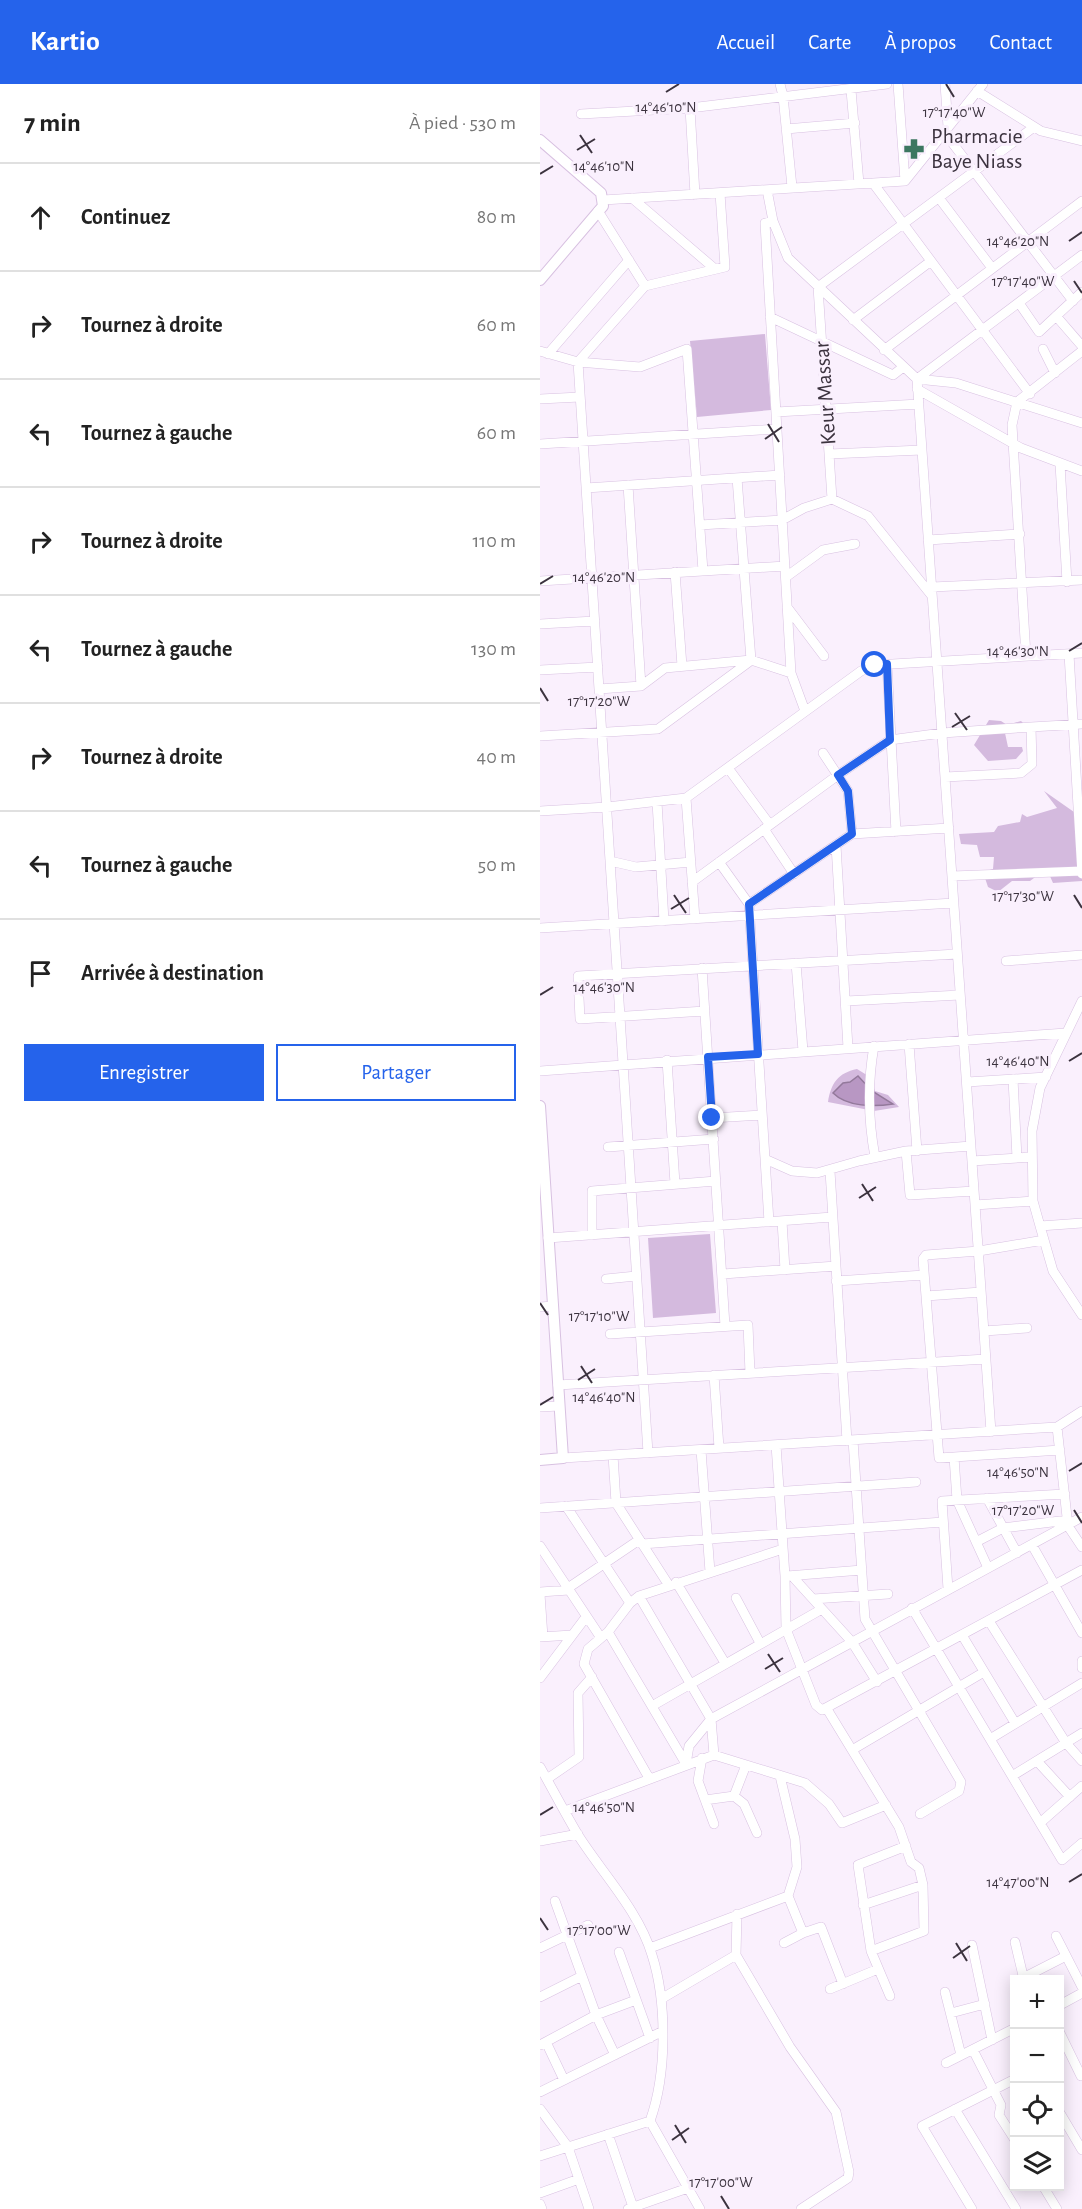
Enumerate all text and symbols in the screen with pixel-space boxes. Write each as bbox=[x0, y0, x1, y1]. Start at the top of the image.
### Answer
text: Kartio bbox=[30, 28, 100, 56]
text: Accueil bbox=[717, 32, 775, 53]
text: Carte bbox=[808, 32, 851, 53]
text: À propos bbox=[884, 32, 956, 53]
text: Contact bbox=[989, 32, 1052, 53]
text: 14°46'10"N bbox=[635, 100, 697, 115]
text: 17°17'40"W bbox=[923, 105, 986, 120]
text: 7 min bbox=[24, 110, 81, 136]
text: À pied · 530 m bbox=[409, 113, 516, 133]
place label: Pharmacie Baye Niass bbox=[931, 125, 1023, 172]
pharmacy icon: Pharmacie Baye Niass bbox=[902, 137, 926, 161]
text: 14°46'10"N bbox=[573, 159, 635, 174]
icon: ahead bbox=[24, 201, 57, 234]
text: Continuez bbox=[81, 206, 170, 228]
text: 80 m bbox=[477, 207, 516, 227]
text: 14°46'20"N bbox=[987, 234, 1049, 249]
text: 17°17'40"W bbox=[992, 274, 1055, 289]
icon: right bbox=[24, 309, 57, 342]
text: Tournez à droite bbox=[81, 314, 223, 336]
text: 60 m bbox=[477, 315, 516, 335]
street label: Keur Massar bbox=[810, 340, 840, 446]
icon: left bbox=[24, 417, 57, 450]
text: Tournez à gauche bbox=[81, 422, 232, 444]
text: 60 m bbox=[477, 423, 516, 443]
icon: right bbox=[24, 525, 57, 558]
text: Tournez à droite bbox=[81, 530, 223, 552]
text: 110 m bbox=[472, 531, 516, 551]
text: 14°46'20"N bbox=[573, 570, 635, 585]
icon: left bbox=[24, 633, 57, 666]
text: Tournez à gauche bbox=[81, 638, 232, 660]
text: 130 m bbox=[471, 639, 516, 659]
text: 14°46'30"N bbox=[987, 644, 1049, 659]
route start bbox=[861, 651, 887, 677]
text: 17°17'20"W bbox=[568, 694, 631, 709]
icon: right bbox=[24, 741, 57, 774]
text: Tournez à droite bbox=[81, 746, 223, 768]
text: 40 m bbox=[477, 747, 516, 767]
icon: left bbox=[24, 849, 57, 882]
text: Tournez à gauche bbox=[81, 854, 232, 876]
text: 50 m bbox=[478, 855, 516, 875]
text: 17°17'30"W bbox=[992, 889, 1054, 904]
icon: arrive bbox=[24, 957, 57, 990]
text: Arrivée à destination bbox=[81, 962, 264, 984]
text: 14°46'30"N bbox=[573, 980, 635, 995]
button: Enregistrer bbox=[24, 1044, 264, 1101]
button: Partager bbox=[276, 1044, 516, 1101]
text: 14°46'40"N bbox=[986, 1054, 1050, 1069]
route end bbox=[698, 1104, 724, 1130]
text: 17°17'10"W bbox=[569, 1309, 630, 1324]
text: 14°46'40"N bbox=[572, 1390, 636, 1405]
text: 14°46'50"N bbox=[987, 1465, 1049, 1480]
text: 17°17'20"W bbox=[992, 1503, 1055, 1518]
text: 14°46'50"N bbox=[573, 1800, 635, 1815]
text: 14°47'00"N bbox=[986, 1875, 1050, 1890]
text: 17°17'00"W bbox=[567, 1923, 631, 1938]
map controls bbox=[1010, 1975, 1064, 2191]
button: + bbox=[1010, 1975, 1064, 2029]
button: − bbox=[1010, 2029, 1064, 2083]
button: locate bbox=[1010, 2083, 1064, 2137]
button: layers bbox=[1010, 2137, 1064, 2191]
text: 17°17'00"W bbox=[689, 2175, 753, 2190]

